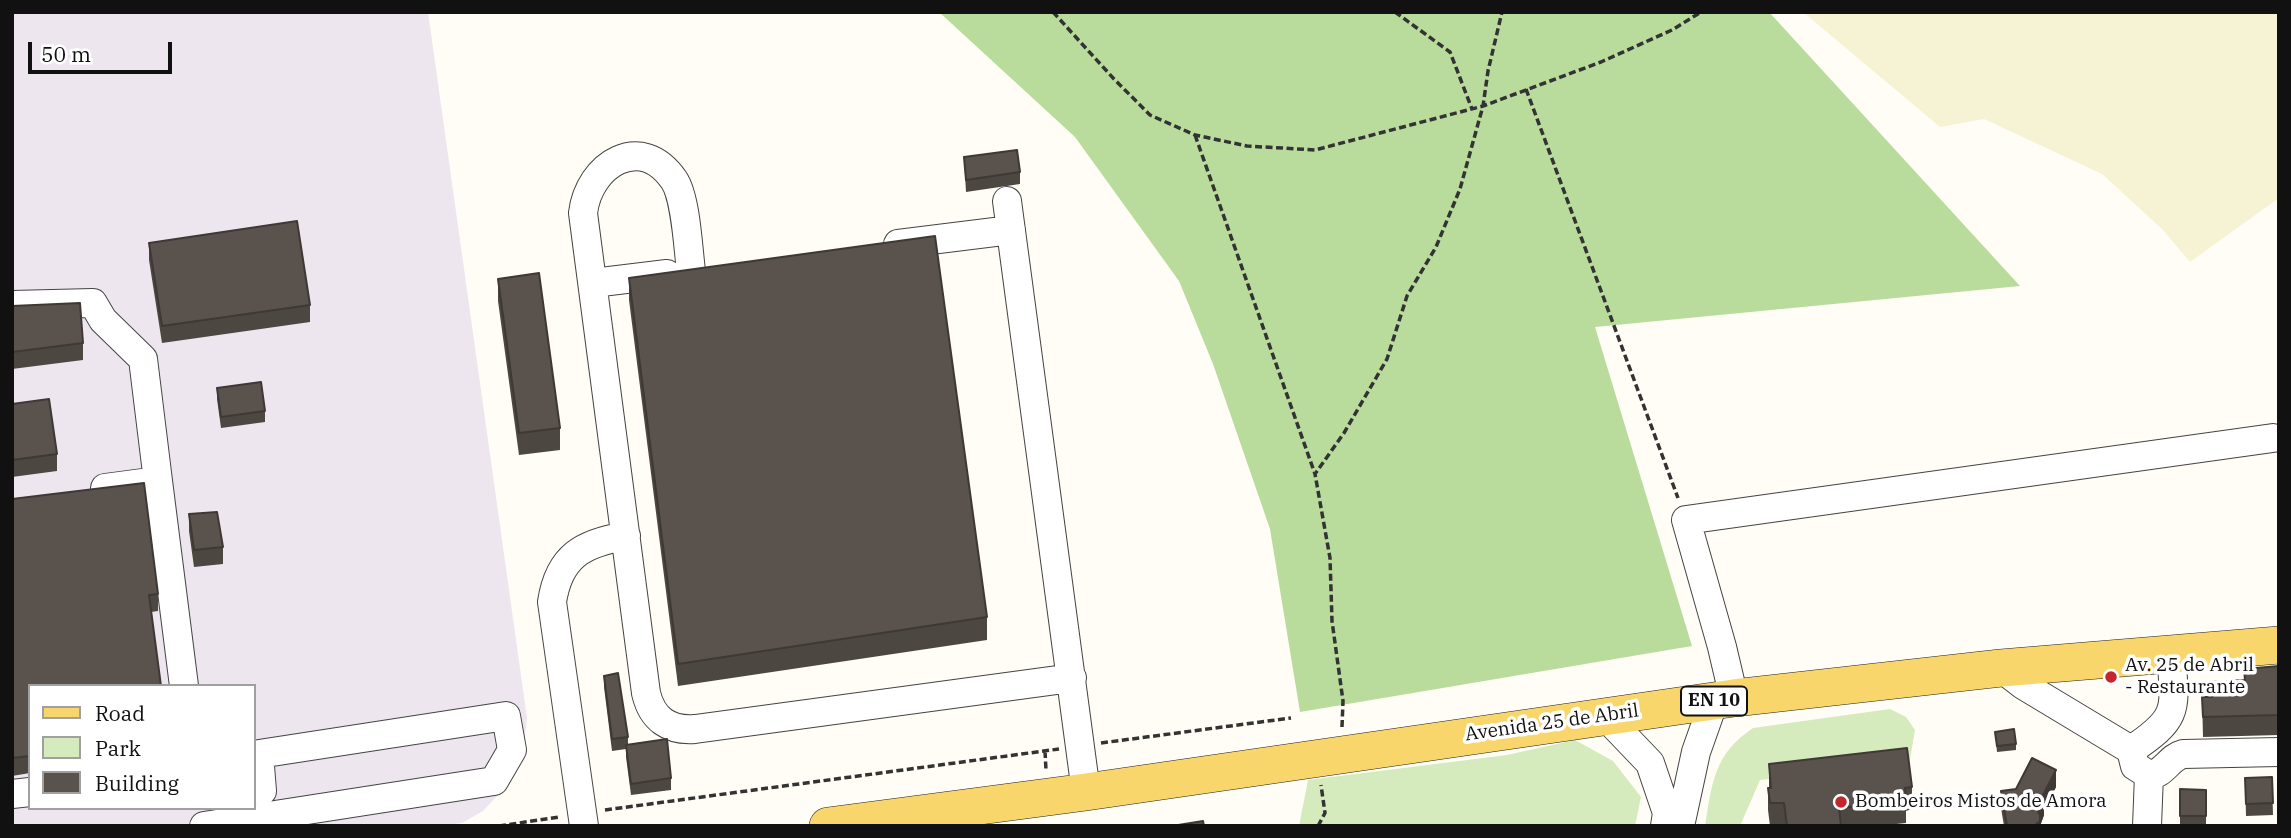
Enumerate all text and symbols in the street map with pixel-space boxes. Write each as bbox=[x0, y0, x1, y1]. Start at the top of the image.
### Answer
scale bar bbox=[32, 28, 175, 72]
text: 50 m bbox=[41, 40, 91, 68]
place label: Av. 25 de Abril - Restaurante bbox=[2125, 655, 2254, 699]
marker: Av. 25 de Abril - Restaurante bbox=[2103, 669, 2119, 685]
legend bbox=[28, 684, 256, 810]
road number: EN 10 bbox=[1681, 686, 1747, 716]
text: Road bbox=[95, 699, 145, 727]
street label: Avenida 25 de Abril bbox=[1464, 700, 1640, 746]
text: Park bbox=[95, 734, 141, 762]
text: Building bbox=[95, 769, 179, 797]
place label: Bombeiros Mistos de Amora bbox=[1855, 791, 2107, 813]
marker: Bombeiros Mistos de Amora bbox=[1833, 794, 1849, 810]

